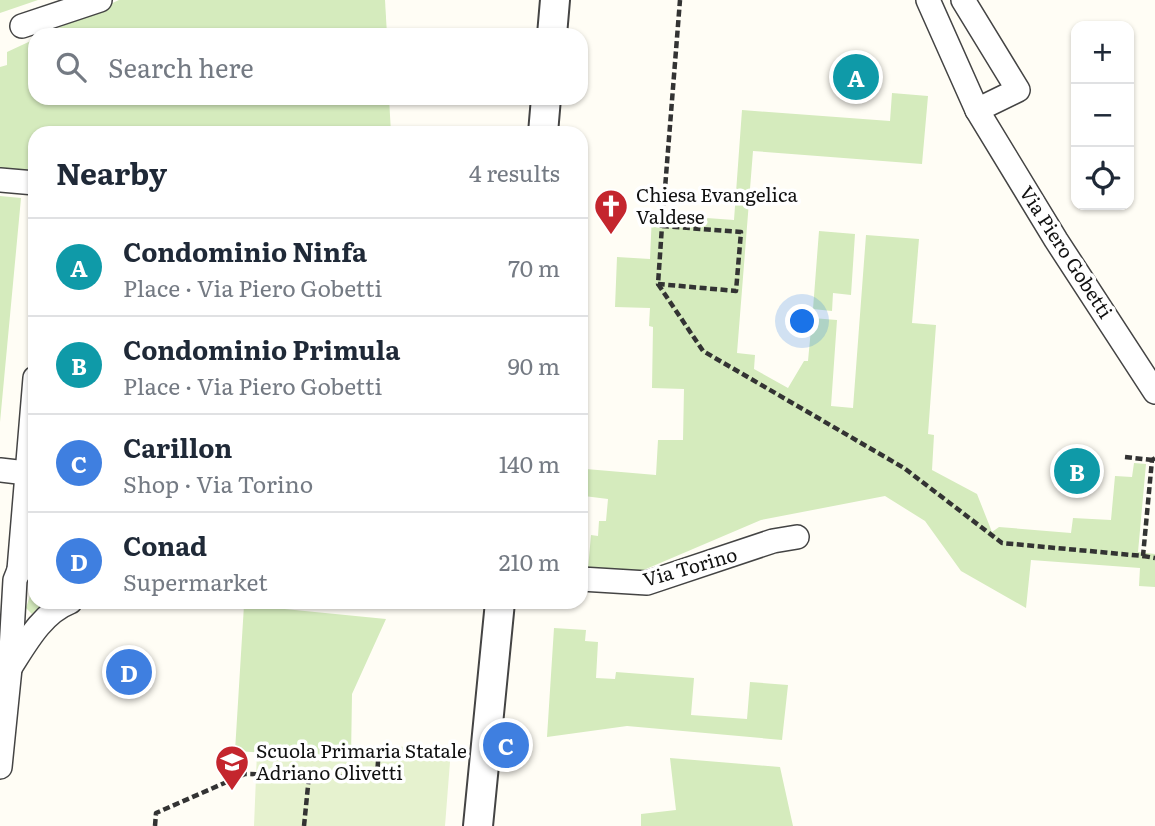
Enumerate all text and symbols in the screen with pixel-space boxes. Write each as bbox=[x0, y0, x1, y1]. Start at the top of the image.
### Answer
map controls bbox=[1071, 21, 1134, 210]
button: + bbox=[1071, 21, 1134, 84]
search box bbox=[28, 28, 588, 105]
text: Search here bbox=[108, 47, 254, 86]
icon: search bbox=[52, 48, 90, 86]
pin: A bbox=[833, 51, 879, 103]
button: − bbox=[1071, 84, 1134, 147]
button: locate bbox=[1071, 147, 1134, 210]
text: Nearby bbox=[56, 150, 167, 194]
text: 4 results bbox=[469, 155, 560, 189]
place label: Chiesa Evangelica Valdese bbox=[636, 180, 798, 230]
street label: Via Piero Gobetti bbox=[1013, 180, 1120, 323]
church icon: Chiesa Evangelica Valdese bbox=[592, 187, 630, 236]
text: Condominio Ninfa bbox=[123, 231, 367, 270]
text: A bbox=[70, 250, 88, 284]
text: 70 m bbox=[508, 250, 560, 284]
text: Place · Via Piero Gobetti bbox=[123, 270, 382, 304]
your location bbox=[785, 304, 819, 338]
text: Condominio Primula bbox=[123, 329, 400, 368]
text: B bbox=[71, 348, 87, 382]
text: 90 m bbox=[508, 348, 560, 382]
text: Place · Via Piero Gobetti bbox=[123, 368, 382, 402]
text: Carillon bbox=[123, 427, 232, 466]
pin: B bbox=[1054, 445, 1100, 497]
text: C bbox=[71, 446, 87, 480]
text: 140 m bbox=[499, 446, 560, 480]
text: Shop · Via Torino bbox=[123, 466, 313, 500]
text: Conad bbox=[123, 525, 207, 564]
street label: Via Torino bbox=[639, 539, 740, 593]
text: D bbox=[70, 544, 88, 578]
text: 210 m bbox=[499, 544, 560, 578]
text: Supermarket bbox=[123, 564, 267, 598]
pin: D bbox=[106, 646, 152, 698]
pin: C bbox=[483, 719, 529, 771]
place label: Scuola Primaria Statale Adriano Olivetti bbox=[256, 736, 467, 786]
school or university icon: Scuola Primaria Statale Adriano Olivetti bbox=[213, 743, 251, 792]

